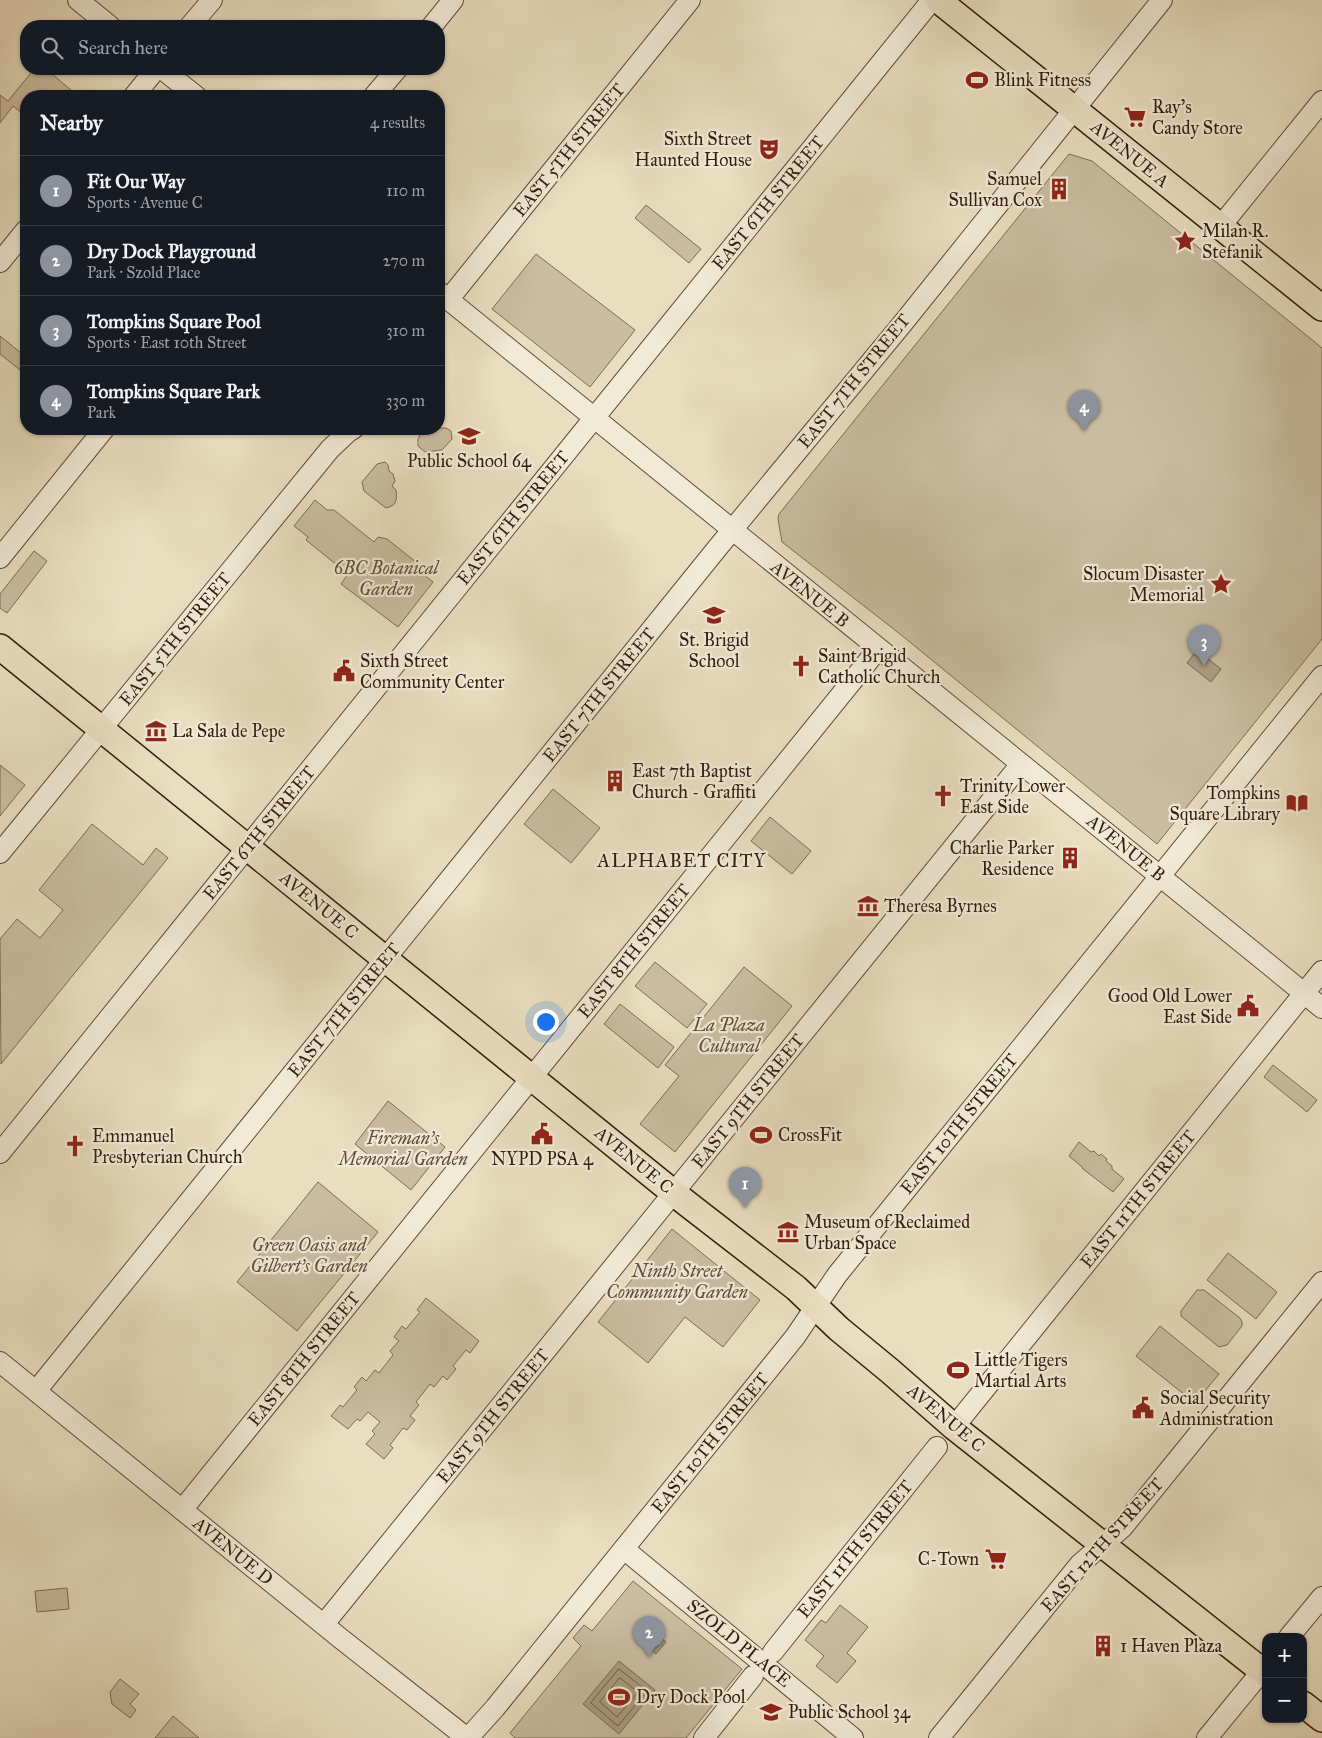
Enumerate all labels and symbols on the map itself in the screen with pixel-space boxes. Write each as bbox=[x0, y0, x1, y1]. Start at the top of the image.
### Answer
sports icon: Blink Fitness bbox=[964, 67, 990, 93]
place label: Blink Fitness bbox=[994, 69, 1091, 91]
street label: EAST 5TH STREET bbox=[508, 79, 630, 221]
place label: Ray's Candy Store bbox=[1152, 96, 1243, 139]
supermarket icon: Ray's Candy Store bbox=[1122, 104, 1148, 130]
street label: AVENUE A bbox=[1086, 115, 1174, 192]
place label: Sixth Street Haunted House bbox=[635, 128, 753, 171]
street label: EAST 6TH STREET bbox=[707, 132, 829, 274]
theatre icon: Sixth Street Haunted House bbox=[756, 136, 782, 162]
place label: Samuel Sullivan Cox bbox=[948, 168, 1042, 211]
building icon: Samuel Sullivan Cox bbox=[1046, 176, 1072, 202]
place label: Milan R. Stefanik bbox=[1202, 220, 1268, 263]
place icon: Milan R. Stefanik bbox=[1172, 228, 1198, 254]
street label: EAST 7TH STREET bbox=[793, 309, 915, 453]
pin: 4 bbox=[1068, 390, 1100, 431]
school or university icon: Public School 64 bbox=[456, 423, 482, 449]
street label: EAST 6TH STREET bbox=[452, 447, 574, 589]
place label: Public School 64 bbox=[407, 450, 532, 472]
street label: AVENUE B bbox=[766, 555, 854, 632]
park label: 6BC Botanical Garden bbox=[334, 557, 441, 600]
place label: Slocum Disaster Memorial bbox=[1083, 563, 1204, 606]
street label: EAST 5TH STREET bbox=[114, 568, 236, 710]
place icon: Slocum Disaster Memorial bbox=[1208, 571, 1234, 597]
school or university icon: St. Brigid School bbox=[701, 602, 727, 628]
street label: EAST 7TH STREET bbox=[538, 623, 660, 767]
pin: 3 bbox=[1188, 625, 1220, 666]
place label: St. Brigid School bbox=[679, 629, 749, 672]
place label: Saint Brigid Catholic Church bbox=[818, 645, 941, 688]
place label: Sixth Street Community Center bbox=[360, 650, 505, 693]
church icon: Saint Brigid Catholic Church bbox=[788, 653, 814, 679]
public building icon: Sixth Street Community Center bbox=[331, 658, 357, 684]
museum icon: La Sala de Pepe bbox=[143, 718, 169, 744]
place label: La Sala de Pepe bbox=[172, 720, 285, 742]
place label: East 7th Baptist Church - Graffiti bbox=[632, 760, 756, 803]
street label: EAST 6TH STREET bbox=[198, 762, 320, 904]
building icon: East 7th Baptist Church - Graffiti bbox=[602, 768, 628, 794]
place label: Trinity Lower East Side bbox=[960, 775, 1065, 818]
place label: Tompkins Square Library bbox=[1169, 782, 1281, 826]
church icon: Trinity Lower East Side bbox=[930, 783, 956, 809]
library icon: Tompkins Square Library bbox=[1284, 790, 1310, 816]
street label: AVENUE B bbox=[1082, 809, 1170, 886]
place label: Charlie Parker Residence bbox=[950, 837, 1054, 880]
building icon: Charlie Parker Residence bbox=[1057, 845, 1083, 871]
district label: ALPHABET CITY bbox=[596, 849, 767, 872]
street label: AVENUE C bbox=[275, 866, 363, 943]
street label: EAST 8TH STREET bbox=[573, 879, 695, 1023]
museum icon: Theresa Byrnes bbox=[855, 893, 881, 919]
place label: Theresa Byrnes bbox=[884, 895, 997, 917]
street label: EAST 7TH STREET bbox=[283, 938, 405, 1082]
place label: Good Old Lower East Side bbox=[1108, 985, 1232, 1028]
public building icon: Good Old Lower East Side bbox=[1235, 993, 1261, 1019]
your location bbox=[533, 1009, 559, 1035]
park label: La Plaza Cultural bbox=[692, 1014, 765, 1057]
street label: EAST 9TH STREET bbox=[687, 1029, 809, 1173]
street label: EAST 10TH STREET bbox=[896, 1049, 1022, 1199]
public building icon: NYPD PSA 4 bbox=[529, 1121, 555, 1147]
street label: AVENUE C bbox=[590, 1121, 678, 1198]
sports icon: CrossFit bbox=[748, 1122, 774, 1148]
place label: CrossFit bbox=[778, 1124, 843, 1146]
place label: Emmanuel Presbyterian Church bbox=[92, 1125, 243, 1168]
street label: EAST 11TH STREET bbox=[1076, 1126, 1200, 1272]
park label: Fireman's Memorial Garden bbox=[336, 1127, 468, 1170]
church icon: Emmanuel Presbyterian Church bbox=[62, 1133, 88, 1159]
place label: NYPD PSA 4 bbox=[491, 1148, 594, 1170]
pin: 1 bbox=[729, 1167, 761, 1208]
place label: Museum of Reclaimed Urban Space bbox=[804, 1211, 970, 1254]
museum icon: Museum of Reclaimed Urban Space bbox=[775, 1219, 801, 1245]
park label: Green Oasis and Gilbert's Garden bbox=[250, 1234, 368, 1277]
park label: Ninth Street Community Garden bbox=[606, 1260, 748, 1303]
street label: EAST 8TH STREET bbox=[243, 1287, 365, 1431]
street label: EAST 9TH STREET bbox=[432, 1344, 554, 1488]
place label: Little Tigers Martial Arts bbox=[974, 1349, 1068, 1392]
sports icon: Little Tigers Martial Arts bbox=[945, 1357, 971, 1383]
street label: EAST 10TH STREET bbox=[647, 1368, 773, 1518]
street label: AVENUE C bbox=[902, 1378, 989, 1457]
place label: Social Security Administration bbox=[1159, 1387, 1274, 1430]
public building icon: Social Security Administration bbox=[1130, 1395, 1156, 1421]
street label: EAST 12TH STREET bbox=[1036, 1473, 1168, 1617]
street label: EAST 11TH STREET bbox=[793, 1476, 917, 1622]
street label: AVENUE D bbox=[188, 1511, 277, 1590]
supermarket icon: C-Town bbox=[983, 1546, 1009, 1572]
place label: C-Town bbox=[918, 1548, 979, 1570]
street label: SZOLD PLACE bbox=[683, 1594, 796, 1692]
pin: 2 bbox=[633, 1616, 665, 1657]
building icon: 1 Haven Plaza bbox=[1090, 1633, 1116, 1659]
place label: 1 Haven Plaza bbox=[1120, 1635, 1223, 1657]
sports icon: Dry Dock Pool bbox=[606, 1684, 632, 1710]
place label: Dry Dock Pool bbox=[636, 1686, 746, 1708]
school or university icon: Public School 34 bbox=[758, 1699, 784, 1725]
place label: Public School 34 bbox=[788, 1701, 911, 1723]

